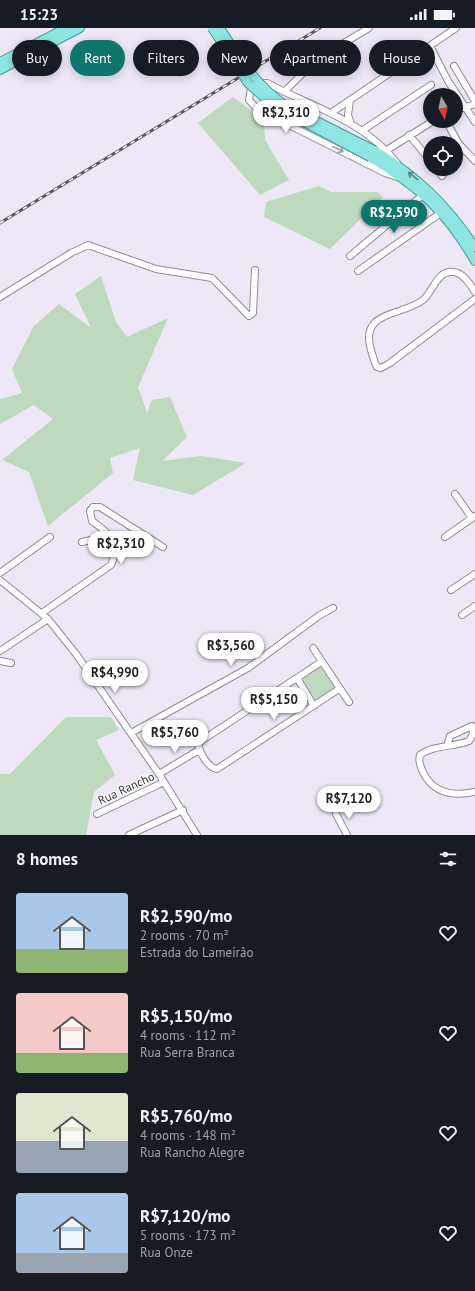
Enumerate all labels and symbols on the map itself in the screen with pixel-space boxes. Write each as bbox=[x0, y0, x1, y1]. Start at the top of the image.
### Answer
north arrow bbox=[423, 88, 463, 128]
pin: R$2,310 bbox=[249, 100, 323, 134]
one-way arrow bbox=[331, 146, 343, 153]
one-way arrow bbox=[407, 171, 418, 180]
pin: R$2,590 bbox=[357, 200, 431, 234]
pin: R$2,310 bbox=[84, 531, 158, 565]
pin: R$3,560 bbox=[194, 633, 268, 667]
pin: R$4,990 bbox=[78, 660, 152, 694]
pin: R$5,150 bbox=[237, 687, 311, 721]
pin: R$5,760 bbox=[138, 720, 212, 754]
street label: Rua Rancho bbox=[95, 768, 157, 808]
pin: R$7,120 bbox=[312, 786, 386, 820]

